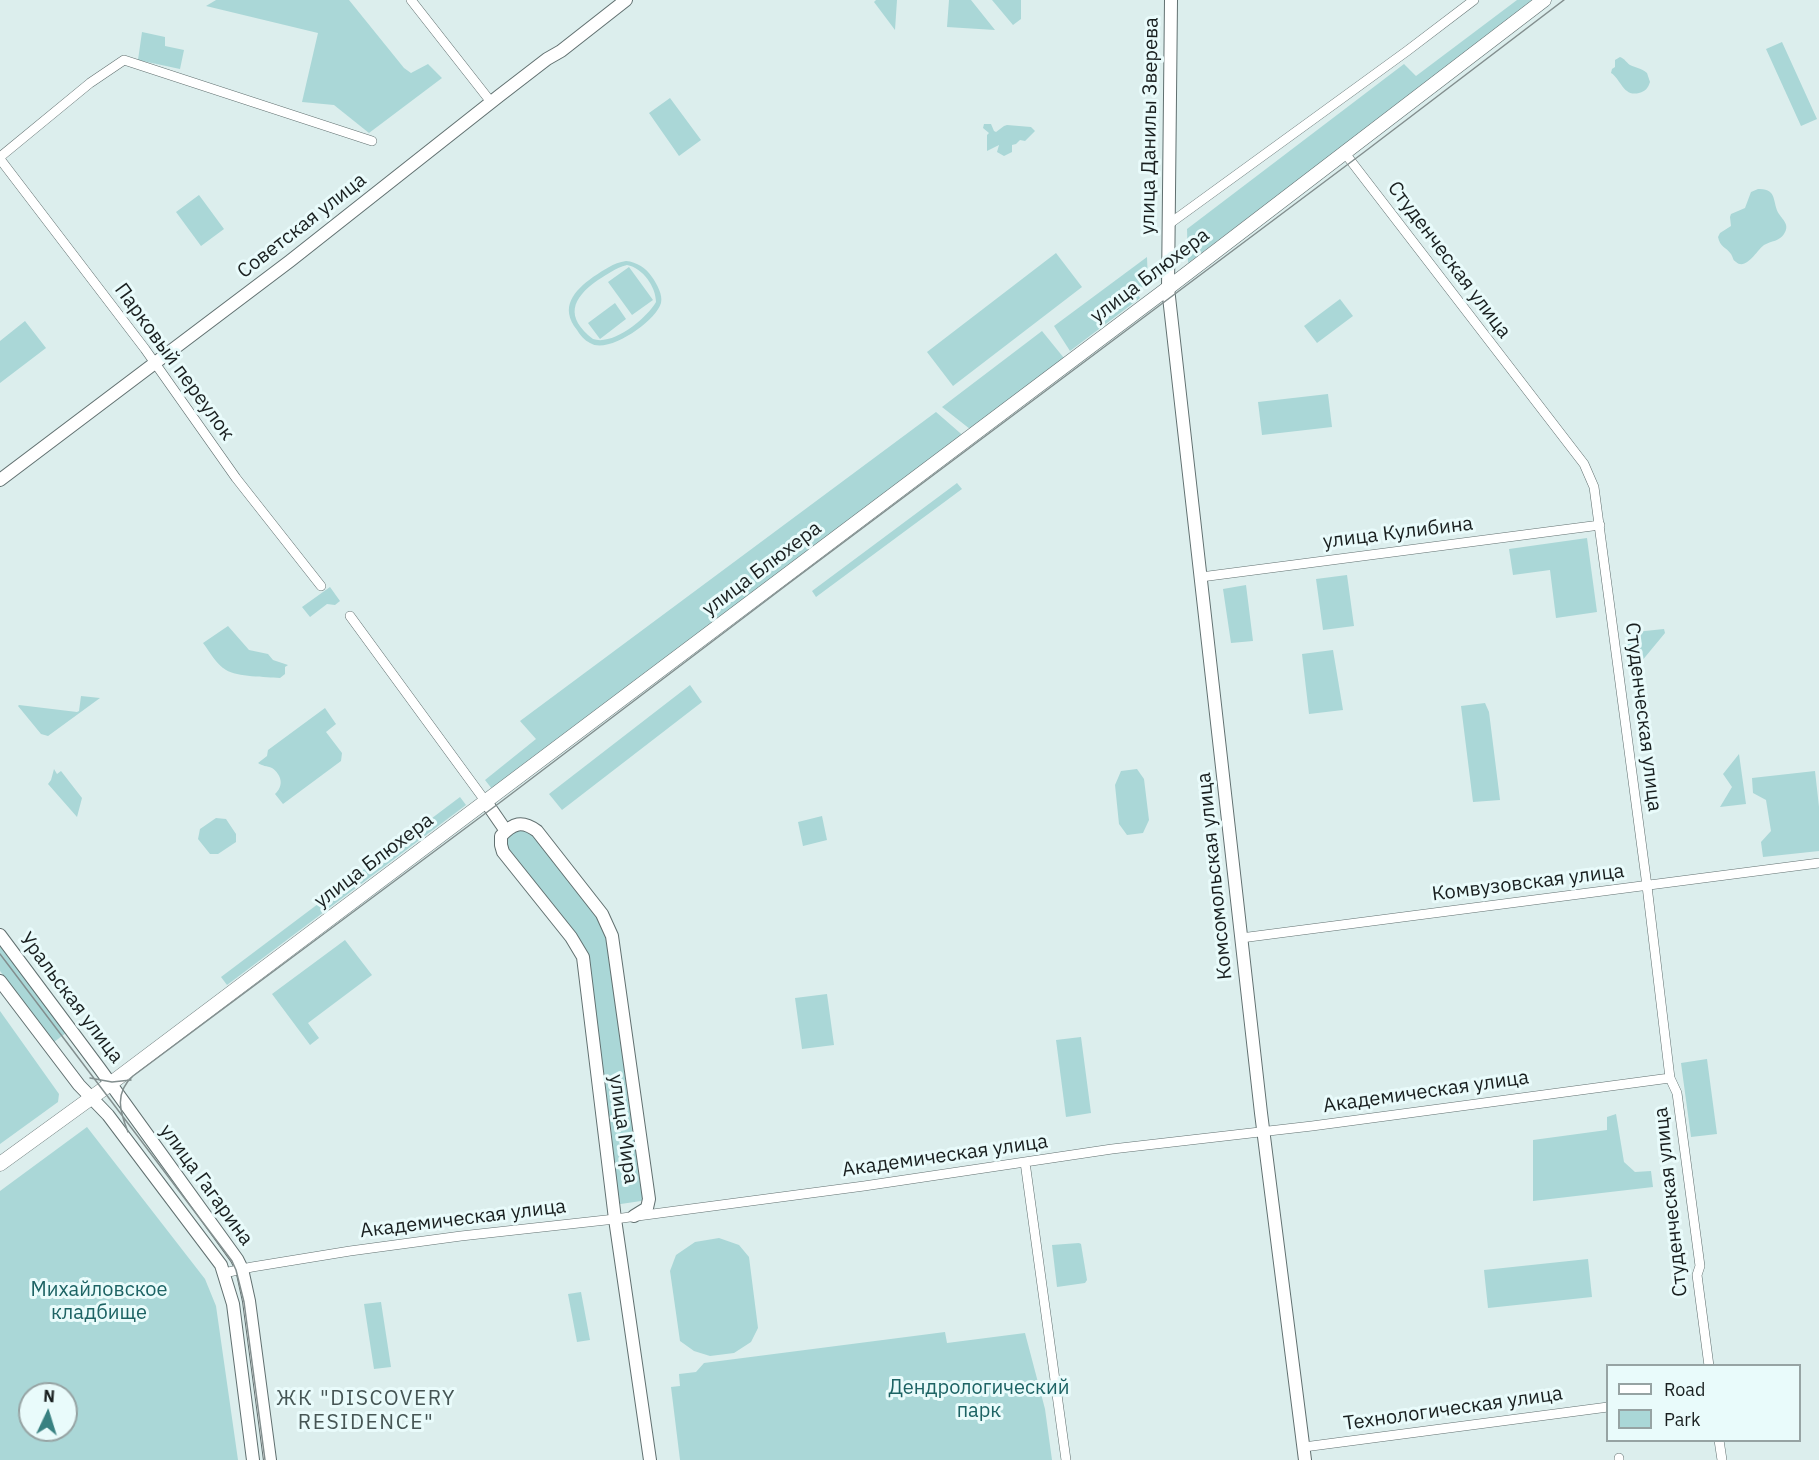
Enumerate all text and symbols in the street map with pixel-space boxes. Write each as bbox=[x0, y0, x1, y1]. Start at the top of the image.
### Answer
street label: улица Данилы Зверева bbox=[1136, 17, 1164, 235]
street label: Советская улица bbox=[233, 168, 371, 284]
street label: Студенческая улица bbox=[1382, 177, 1516, 343]
street label: улица Блюхера bbox=[1086, 223, 1214, 329]
street label: Парковый переулок bbox=[109, 279, 239, 445]
street label: улица Кулибина bbox=[1322, 512, 1474, 554]
street label: улица Блюхера bbox=[698, 516, 826, 622]
street label: Студенческая улица bbox=[1619, 621, 1667, 813]
street label: Комсомольская улица bbox=[1192, 771, 1238, 981]
street label: улица Блюхера bbox=[310, 808, 438, 914]
street label: Комвузовская улица bbox=[1430, 859, 1626, 907]
street label: Уральская улица bbox=[14, 928, 128, 1068]
street label: Академическая улица bbox=[1322, 1066, 1530, 1118]
street label: улица Мира bbox=[603, 1073, 643, 1185]
street label: Студенческая улица bbox=[1649, 1106, 1693, 1298]
street label: улица Гагарина bbox=[154, 1120, 258, 1250]
street label: Академическая улица bbox=[841, 1130, 1049, 1182]
street label: Академическая улица bbox=[359, 1194, 567, 1244]
park label: Михайловское кладбище bbox=[30, 1278, 168, 1325]
legend bbox=[1606, 1364, 1801, 1442]
park label: Дендрологический парк bbox=[888, 1376, 1070, 1423]
text: Road bbox=[1664, 1378, 1705, 1401]
north arrow bbox=[18, 1382, 78, 1442]
street label: Технологическая улица bbox=[1342, 1382, 1564, 1436]
text: N bbox=[43, 1386, 56, 1406]
district label: ЖК "DISCOVERY RESIDENCE" bbox=[276, 1386, 456, 1436]
text: Park bbox=[1664, 1408, 1700, 1431]

